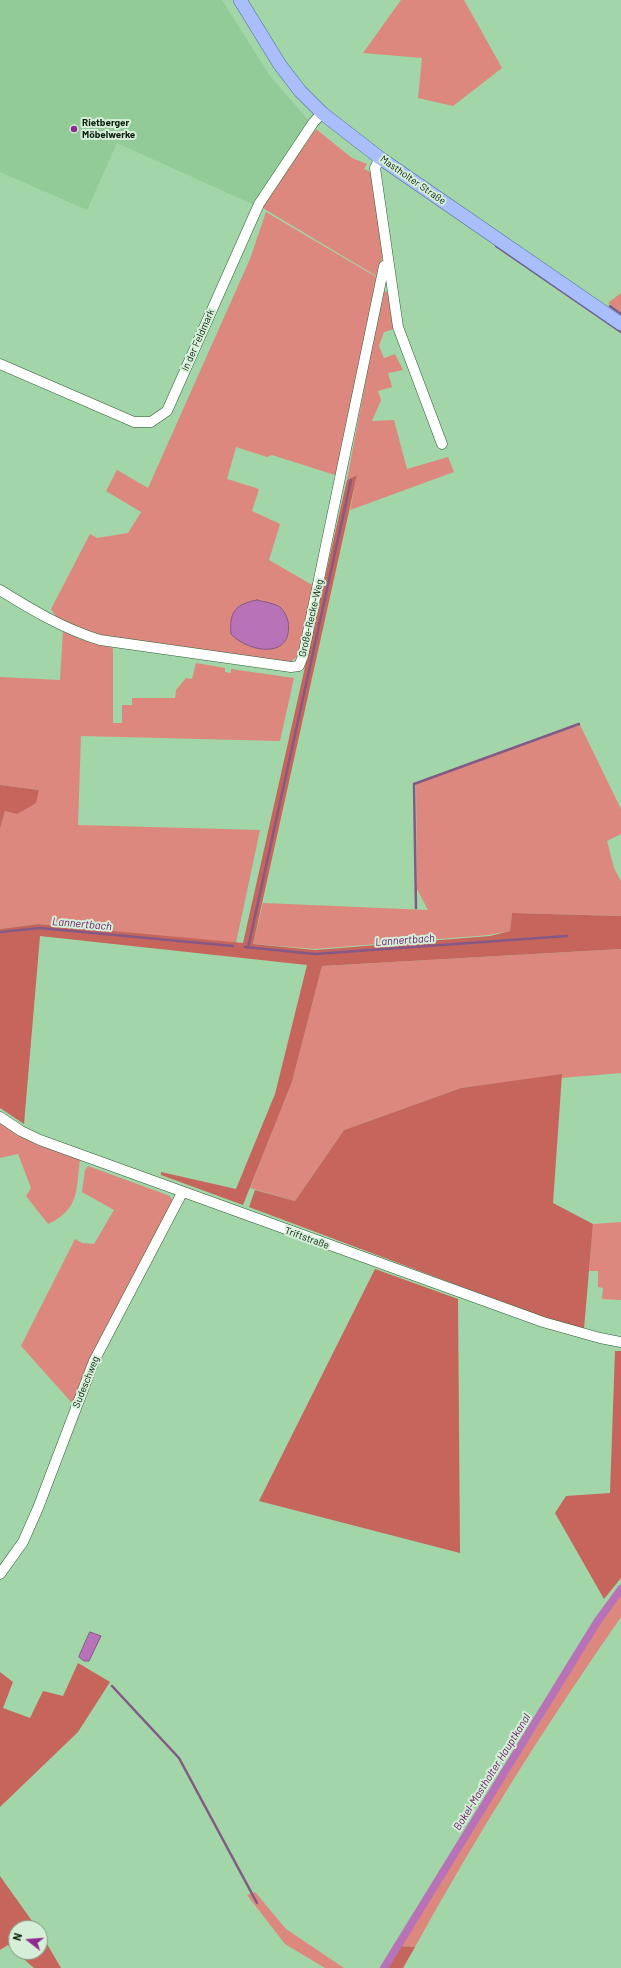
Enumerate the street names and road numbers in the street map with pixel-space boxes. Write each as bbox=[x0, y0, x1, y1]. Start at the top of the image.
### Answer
street label: Mastholter Straße bbox=[378, 153, 448, 207]
street label: In der Feldmark bbox=[179, 307, 217, 373]
street label: Große-Recke-Weg bbox=[296, 578, 326, 658]
street label: Triftstraße bbox=[283, 1224, 331, 1252]
street label: Sudeschweg bbox=[70, 1354, 102, 1410]

